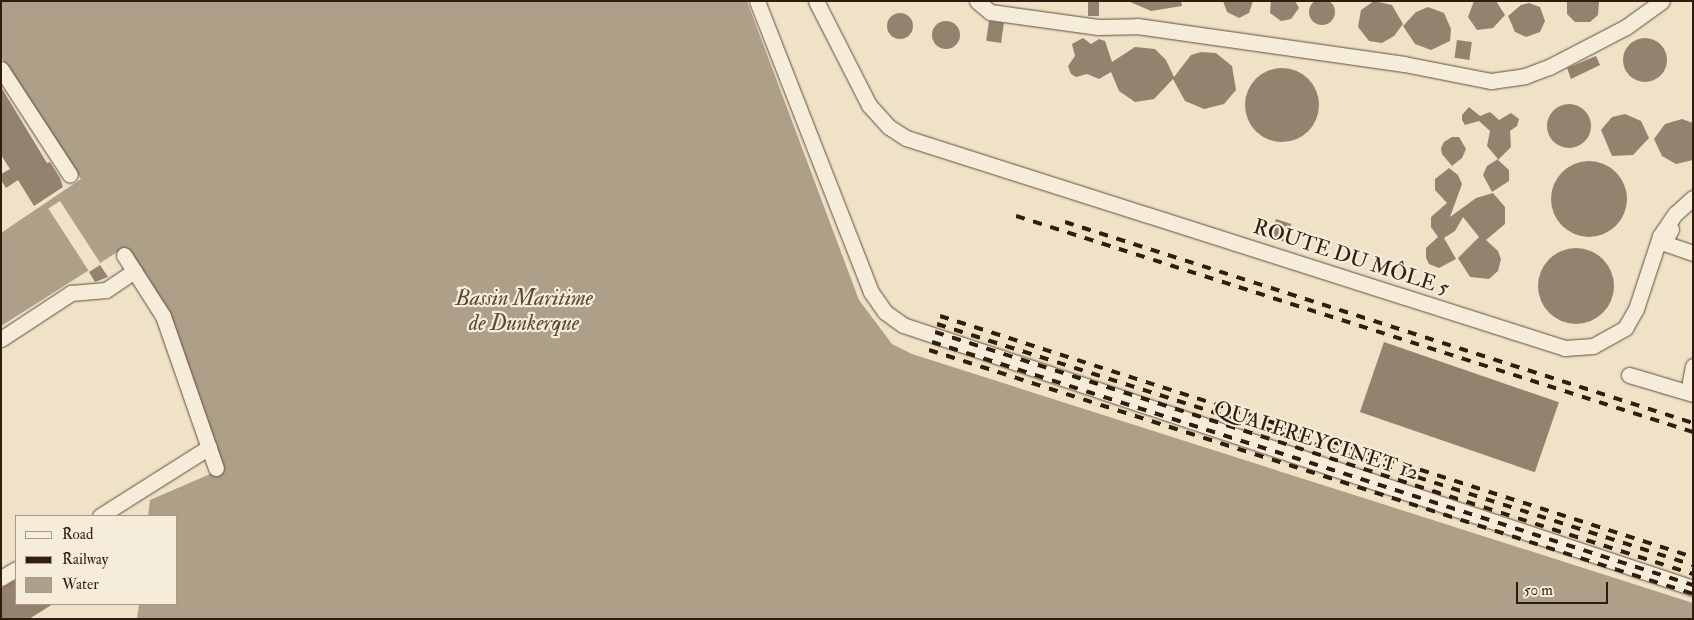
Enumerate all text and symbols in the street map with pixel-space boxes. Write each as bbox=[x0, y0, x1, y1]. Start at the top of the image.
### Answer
street label: ROUTE DU MÔLE 5 bbox=[1250, 214, 1452, 302]
water label: Bassin Maritime de Dunkerque bbox=[455, 285, 593, 336]
street label: QUAI FREYCINET 12 bbox=[1210, 396, 1422, 486]
legend bbox=[15, 515, 178, 605]
text: Road bbox=[62, 525, 93, 544]
text: Railway bbox=[62, 550, 108, 569]
scale bar bbox=[1519, 572, 1612, 604]
text: Water bbox=[62, 575, 99, 594]
text: 50 m bbox=[1524, 581, 1553, 600]

